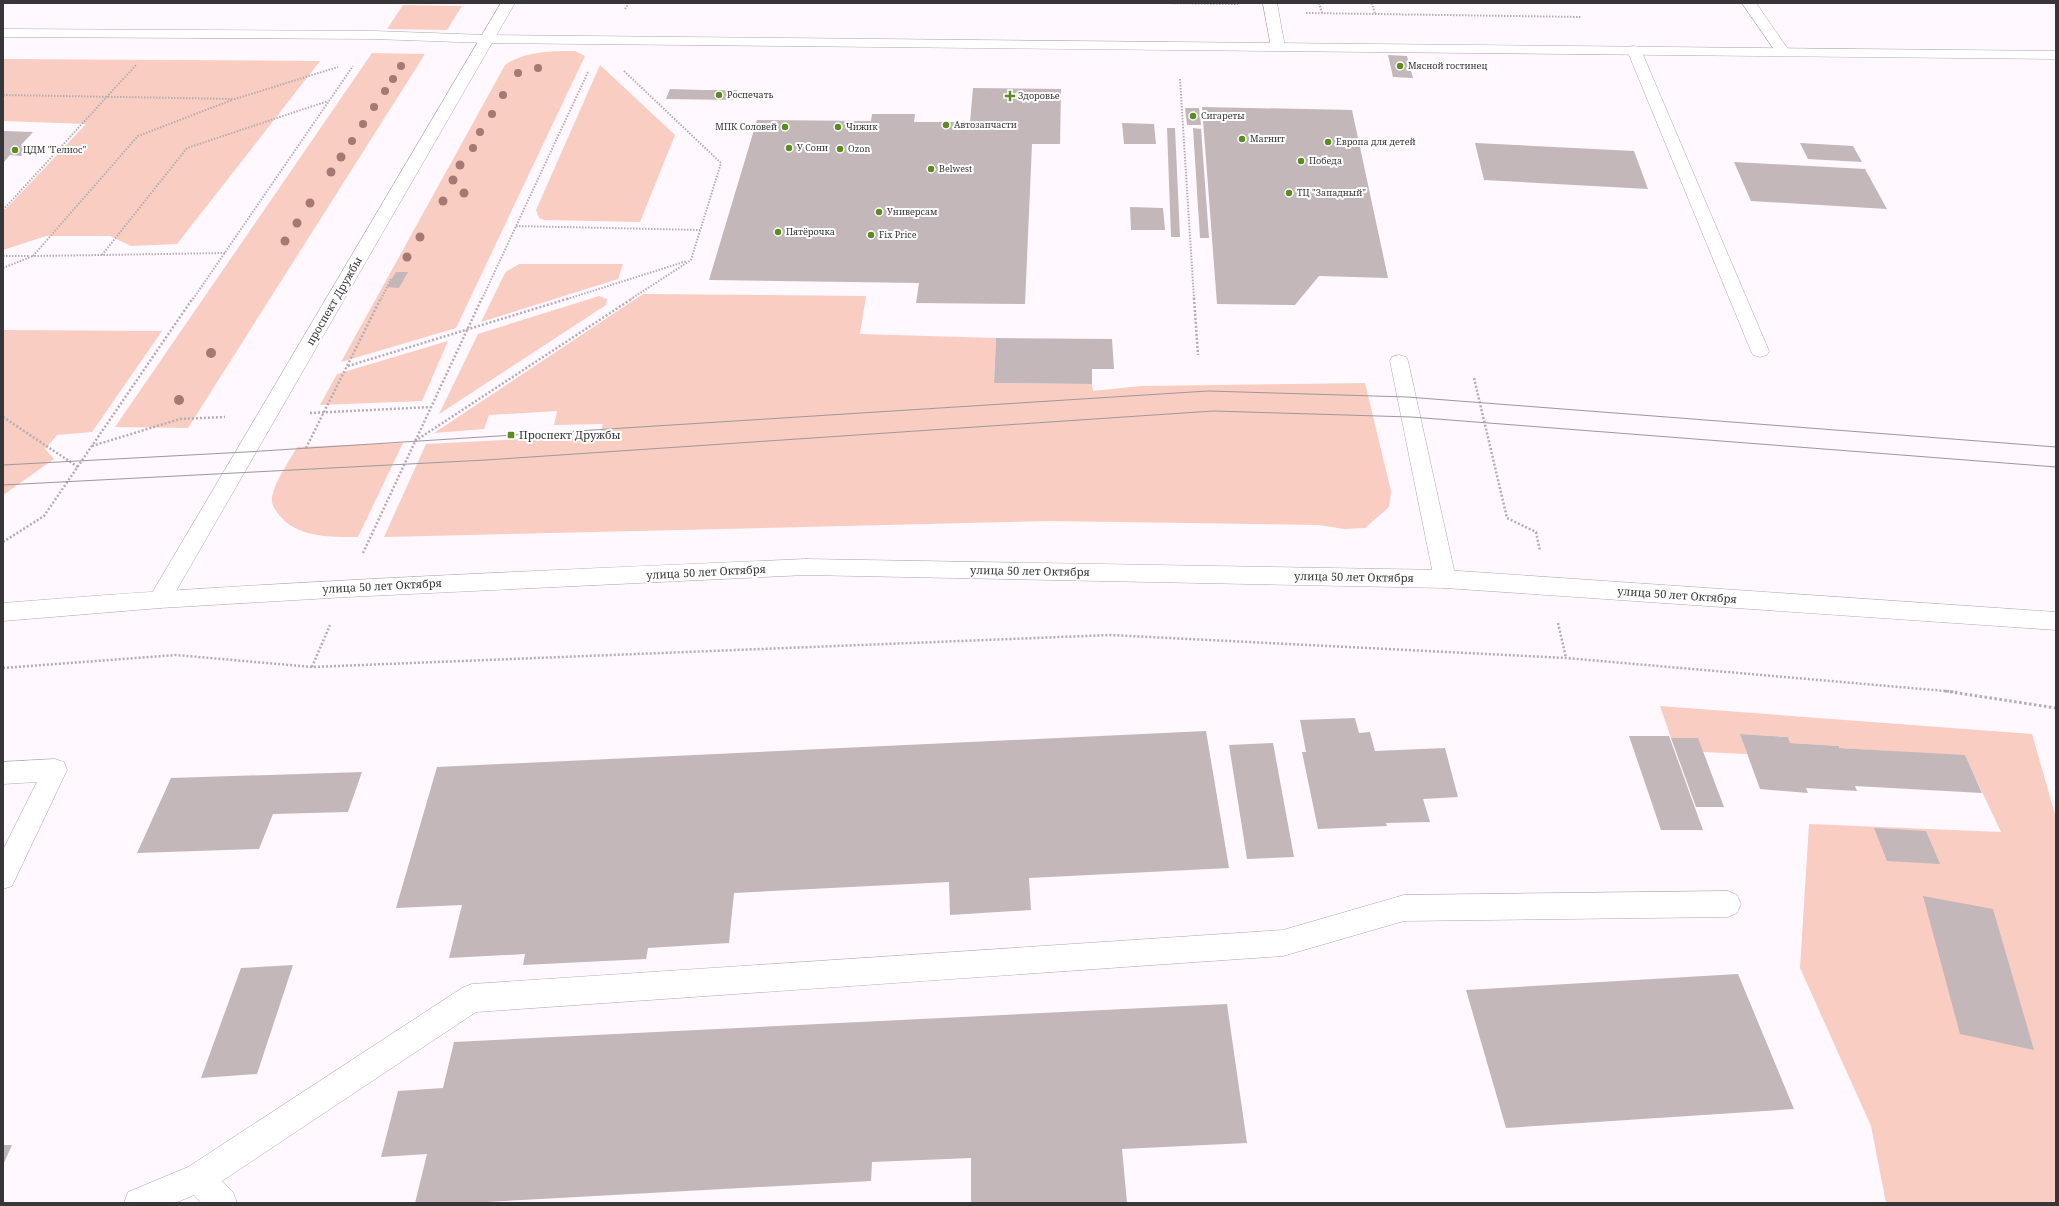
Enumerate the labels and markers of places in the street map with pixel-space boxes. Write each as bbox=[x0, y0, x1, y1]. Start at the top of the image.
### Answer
place label: Мясной гостинец bbox=[1408, 59, 1487, 72]
marker: Мясной гостинец bbox=[1395, 61, 1405, 71]
place label: Роспечать bbox=[727, 88, 773, 101]
place label: Здоровье bbox=[1018, 89, 1060, 102]
marker: Роспечать bbox=[714, 90, 724, 100]
marker: Здоровье bbox=[1005, 91, 1015, 101]
place label: Сигареты bbox=[1201, 109, 1245, 122]
marker: Сигареты bbox=[1188, 111, 1198, 121]
place label: Автозапчасти bbox=[954, 118, 1017, 131]
place label: МПК Соловей bbox=[715, 120, 777, 133]
place label: Чижик bbox=[846, 120, 878, 133]
marker: Автозапчасти bbox=[941, 120, 951, 130]
marker: МПК Соловей bbox=[780, 122, 790, 132]
marker: Чижик bbox=[833, 122, 843, 132]
place label: Магнит bbox=[1250, 132, 1285, 145]
marker: Магнит bbox=[1237, 134, 1247, 144]
place label: Европа для детей bbox=[1336, 135, 1416, 148]
marker: Европа для детей bbox=[1323, 137, 1333, 147]
place label: У Сони bbox=[797, 141, 828, 154]
place label: Ozon bbox=[848, 142, 870, 155]
place label: ЦДМ "Гелиос" bbox=[23, 143, 86, 156]
marker: У Сони bbox=[784, 143, 794, 153]
marker: Ozon bbox=[835, 144, 845, 154]
marker: ЦДМ "Гелиос" bbox=[10, 145, 20, 155]
place label: Победа bbox=[1309, 154, 1342, 167]
marker: Победа bbox=[1296, 156, 1306, 166]
place label: Belwest bbox=[939, 162, 972, 175]
marker: Belwest bbox=[926, 164, 936, 174]
place label: ТЦ "Западный" bbox=[1297, 186, 1366, 199]
marker: ТЦ "Западный" bbox=[1284, 188, 1294, 198]
place label: Универсам bbox=[887, 205, 938, 218]
marker: Универсам bbox=[874, 207, 884, 217]
place label: Пятёрочка bbox=[786, 225, 835, 238]
marker: Пятёрочка bbox=[773, 227, 783, 237]
place label: Fix Price bbox=[879, 228, 917, 241]
marker: Fix Price bbox=[866, 230, 876, 240]
place label: Проспект Дружбы bbox=[519, 427, 620, 442]
marker: Проспект Дружбы bbox=[506, 430, 516, 440]

